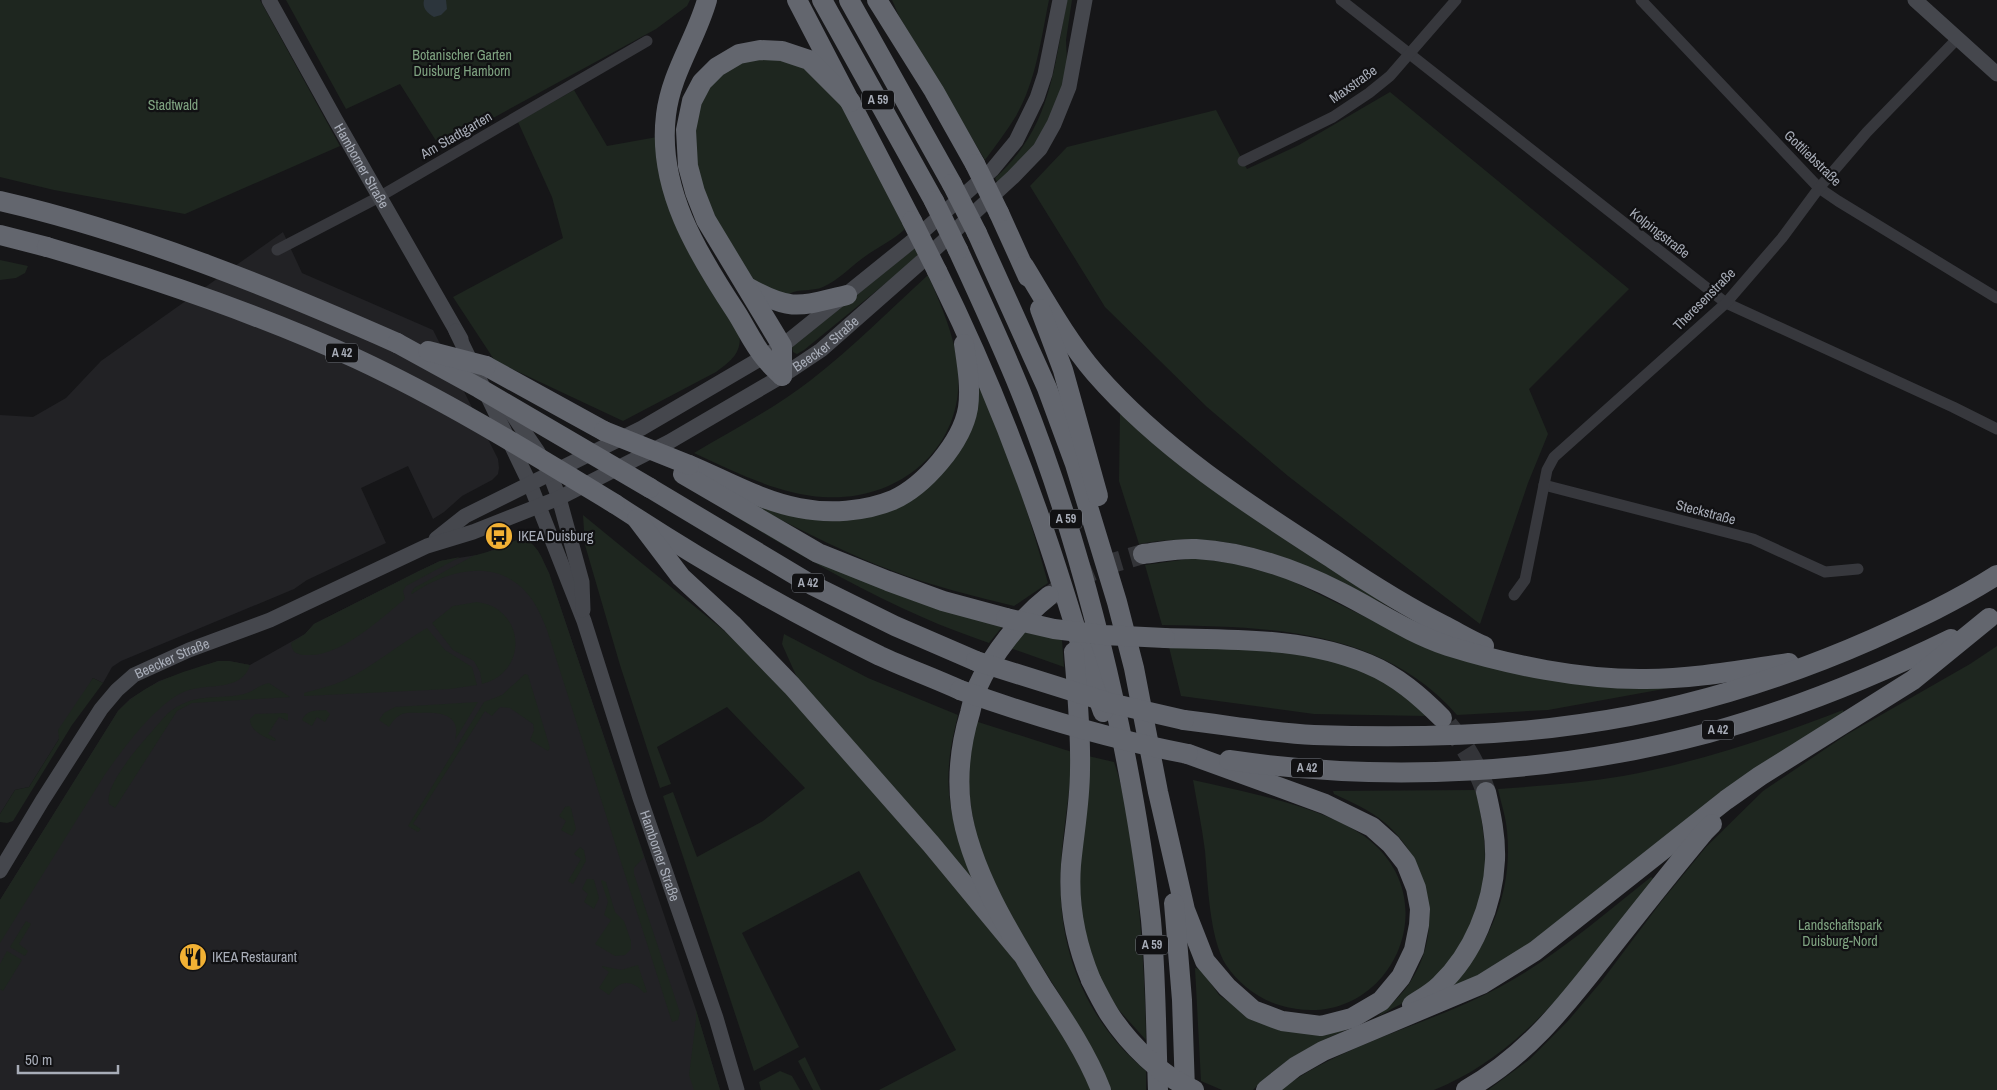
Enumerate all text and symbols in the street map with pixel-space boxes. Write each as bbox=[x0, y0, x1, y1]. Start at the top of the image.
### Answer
park label: Botanischer Garten Duisburg Hamborn bbox=[412, 46, 512, 80]
street label: Maxstraße bbox=[1326, 61, 1380, 107]
road number: A 59 bbox=[862, 90, 894, 110]
park label: Stadtwald bbox=[148, 96, 198, 114]
street label: Am Stadtgarten bbox=[416, 107, 495, 163]
street label: Hamborner Straße bbox=[330, 120, 393, 212]
street label: Gottliebstraße bbox=[1781, 126, 1845, 190]
street label: Kolpingstraße bbox=[1626, 204, 1694, 262]
street label: Theresenstraße bbox=[1669, 264, 1739, 334]
street label: Beecker Straße bbox=[789, 312, 863, 375]
road number: A 42 bbox=[326, 343, 358, 362]
street label: Steckstraße bbox=[1674, 495, 1738, 529]
road number: A 59 bbox=[1050, 509, 1082, 528]
bus stop icon: IKEA Duisburg bbox=[484, 521, 514, 551]
place label: IKEA Duisburg bbox=[518, 527, 594, 545]
road number: A 42 bbox=[792, 574, 824, 592]
street label: Beecker Straße bbox=[132, 634, 212, 683]
road number: A 42 bbox=[1702, 720, 1734, 740]
road number: A 42 bbox=[1291, 758, 1323, 778]
street label: Hamborner Straße bbox=[636, 808, 684, 904]
park label: Landschaftspark Duisburg-Nord bbox=[1798, 916, 1882, 950]
road number: A 59 bbox=[1136, 936, 1168, 954]
restaurant icon: IKEA Restaurant bbox=[178, 942, 208, 972]
place label: IKEA Restaurant bbox=[212, 948, 297, 966]
scale bar bbox=[18, 1042, 118, 1074]
text: 50 m bbox=[25, 1049, 52, 1070]

